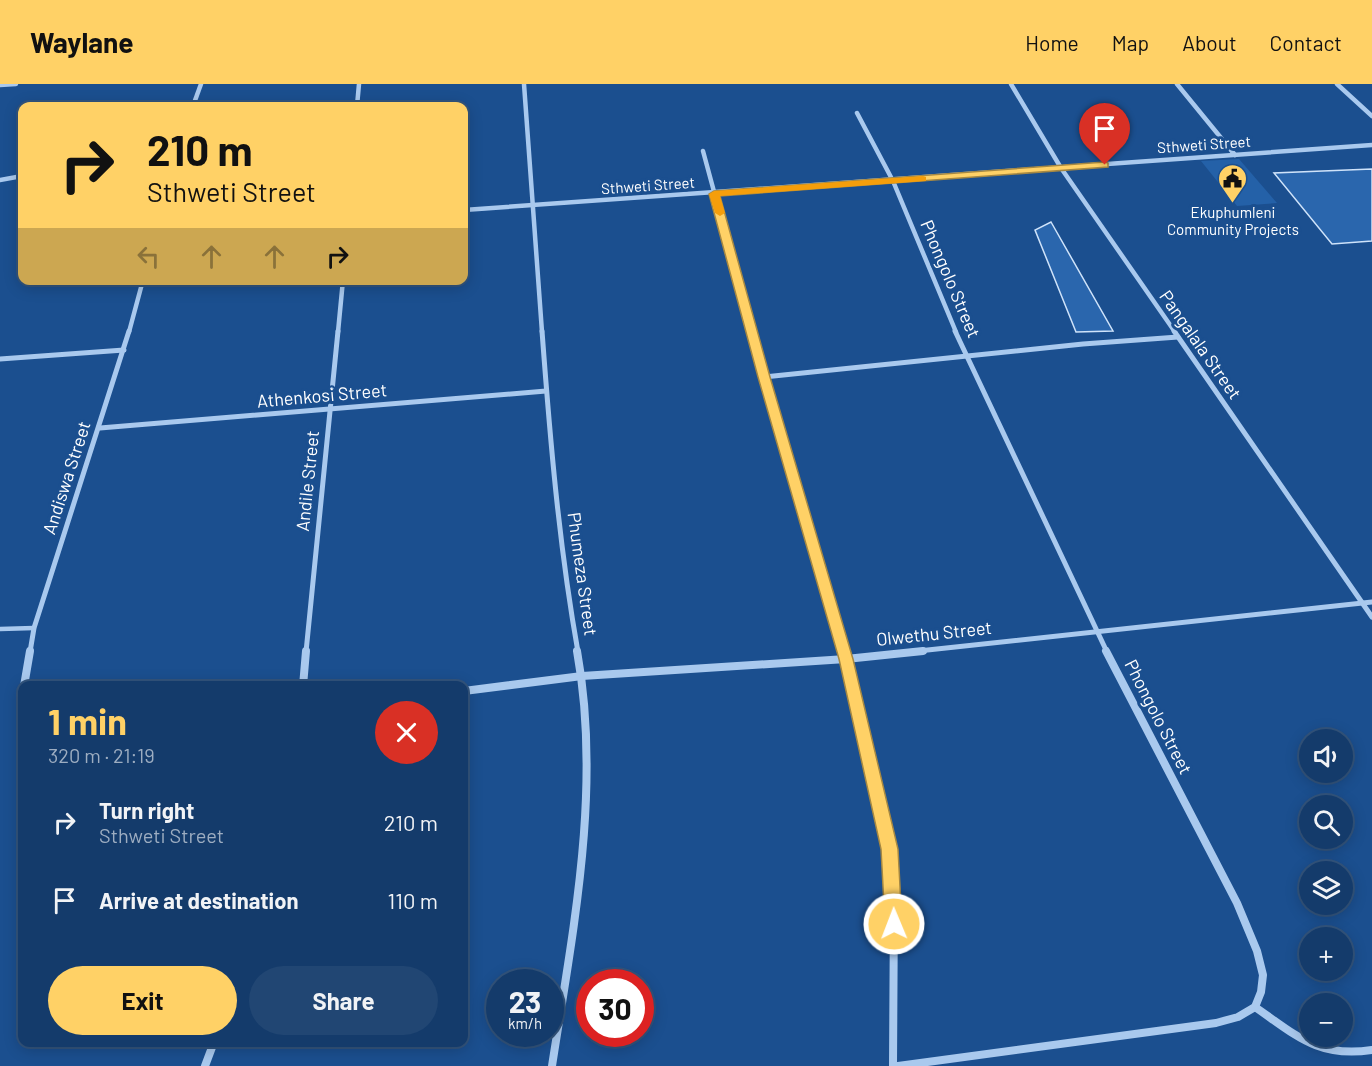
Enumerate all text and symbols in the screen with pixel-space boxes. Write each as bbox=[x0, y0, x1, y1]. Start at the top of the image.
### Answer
text: Waylane bbox=[30, 25, 134, 59]
text: Home bbox=[1025, 30, 1079, 55]
text: Map bbox=[1112, 30, 1149, 55]
text: About bbox=[1182, 30, 1237, 55]
text: Contact bbox=[1270, 30, 1342, 55]
pin bbox=[1079, 103, 1130, 165]
icon: arrive bbox=[1088, 112, 1121, 145]
text: 210 m bbox=[147, 124, 253, 174]
icon: right bbox=[48, 126, 126, 204]
street label: Sthweti Street bbox=[1156, 132, 1251, 156]
public building icon: Ekuphumleni Community Projects bbox=[1217, 162, 1249, 204]
street label: Sthweti Street bbox=[600, 173, 695, 197]
text: Sthweti Street bbox=[147, 175, 316, 207]
place label: Ekuphumleni Community Projects bbox=[1167, 203, 1299, 238]
street label: Phongolo Street bbox=[916, 216, 986, 341]
icon: left bbox=[132, 240, 165, 273]
icon: ahead bbox=[195, 240, 228, 273]
icon: ahead bbox=[258, 240, 291, 273]
icon: right bbox=[321, 240, 354, 273]
street label: Pangalala Street bbox=[1155, 286, 1246, 403]
street label: Athenkosi Street bbox=[256, 378, 388, 412]
street label: Andiswa Street bbox=[37, 418, 95, 537]
street label: Andile Street bbox=[291, 429, 323, 532]
street label: Phumeza Street bbox=[563, 511, 603, 637]
street label: Olwethu Street bbox=[875, 616, 993, 650]
street label: Phongolo Street bbox=[1121, 655, 1197, 778]
text: 1 min bbox=[48, 699, 127, 742]
button: close bbox=[375, 701, 438, 764]
map controls bbox=[1299, 729, 1353, 1047]
button: sound bbox=[1299, 729, 1353, 783]
text: 320 m · 21:19 bbox=[48, 743, 155, 767]
button: search bbox=[1299, 795, 1353, 849]
text: Turn right bbox=[99, 797, 194, 823]
icon: right bbox=[48, 806, 81, 839]
text: 210 m bbox=[384, 809, 438, 835]
text: Sthweti Street bbox=[99, 823, 224, 847]
button: layers bbox=[1299, 861, 1353, 915]
icon: arrive bbox=[48, 884, 81, 917]
text: Arrive at destination bbox=[99, 887, 298, 913]
text: 110 m bbox=[388, 887, 438, 913]
position arrow bbox=[862, 892, 926, 956]
button: + bbox=[1299, 927, 1353, 981]
button: Exit bbox=[48, 966, 237, 1035]
button: Share bbox=[249, 966, 438, 1035]
speed limit sign: 30 bbox=[576, 969, 654, 1047]
text: 23 bbox=[509, 983, 541, 1019]
button: − bbox=[1299, 993, 1353, 1047]
text: km/h bbox=[508, 1014, 542, 1032]

